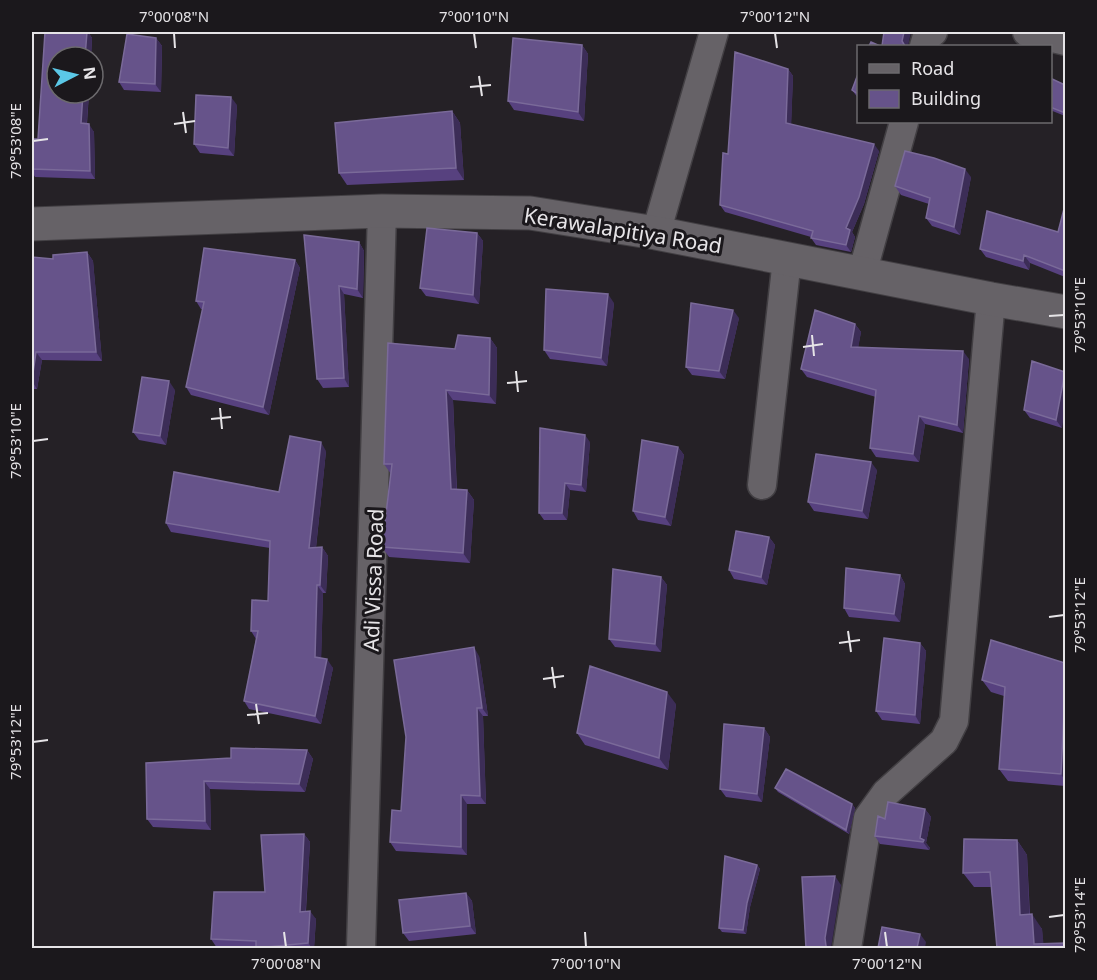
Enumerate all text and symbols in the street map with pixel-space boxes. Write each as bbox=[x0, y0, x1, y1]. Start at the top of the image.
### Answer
text: 7°00'08"N bbox=[139, 6, 209, 26]
text: 7°00'10"N bbox=[439, 6, 509, 26]
text: 7°00'12"N bbox=[740, 6, 810, 26]
north arrow bbox=[45, 45, 105, 105]
legend bbox=[857, 45, 1052, 123]
text: Road bbox=[911, 56, 954, 80]
text: N bbox=[78, 65, 102, 81]
text: Building bbox=[911, 86, 981, 110]
text: 79°53'08"E bbox=[5, 103, 25, 179]
street label: Kerawalapitiya Road bbox=[522, 201, 724, 259]
text: 79°53'10"E bbox=[1069, 277, 1089, 353]
text: 79°53'10"E bbox=[5, 403, 25, 479]
street label: Adi Vissa Road bbox=[357, 508, 389, 652]
text: 79°53'12"E bbox=[1069, 577, 1089, 653]
text: 79°53'12"E bbox=[5, 704, 25, 780]
text: 79°53'14"E bbox=[1069, 877, 1089, 953]
text: 7°00'08"N bbox=[251, 953, 321, 973]
text: 7°00'10"N bbox=[551, 953, 621, 973]
text: 7°00'12"N bbox=[852, 953, 922, 973]

